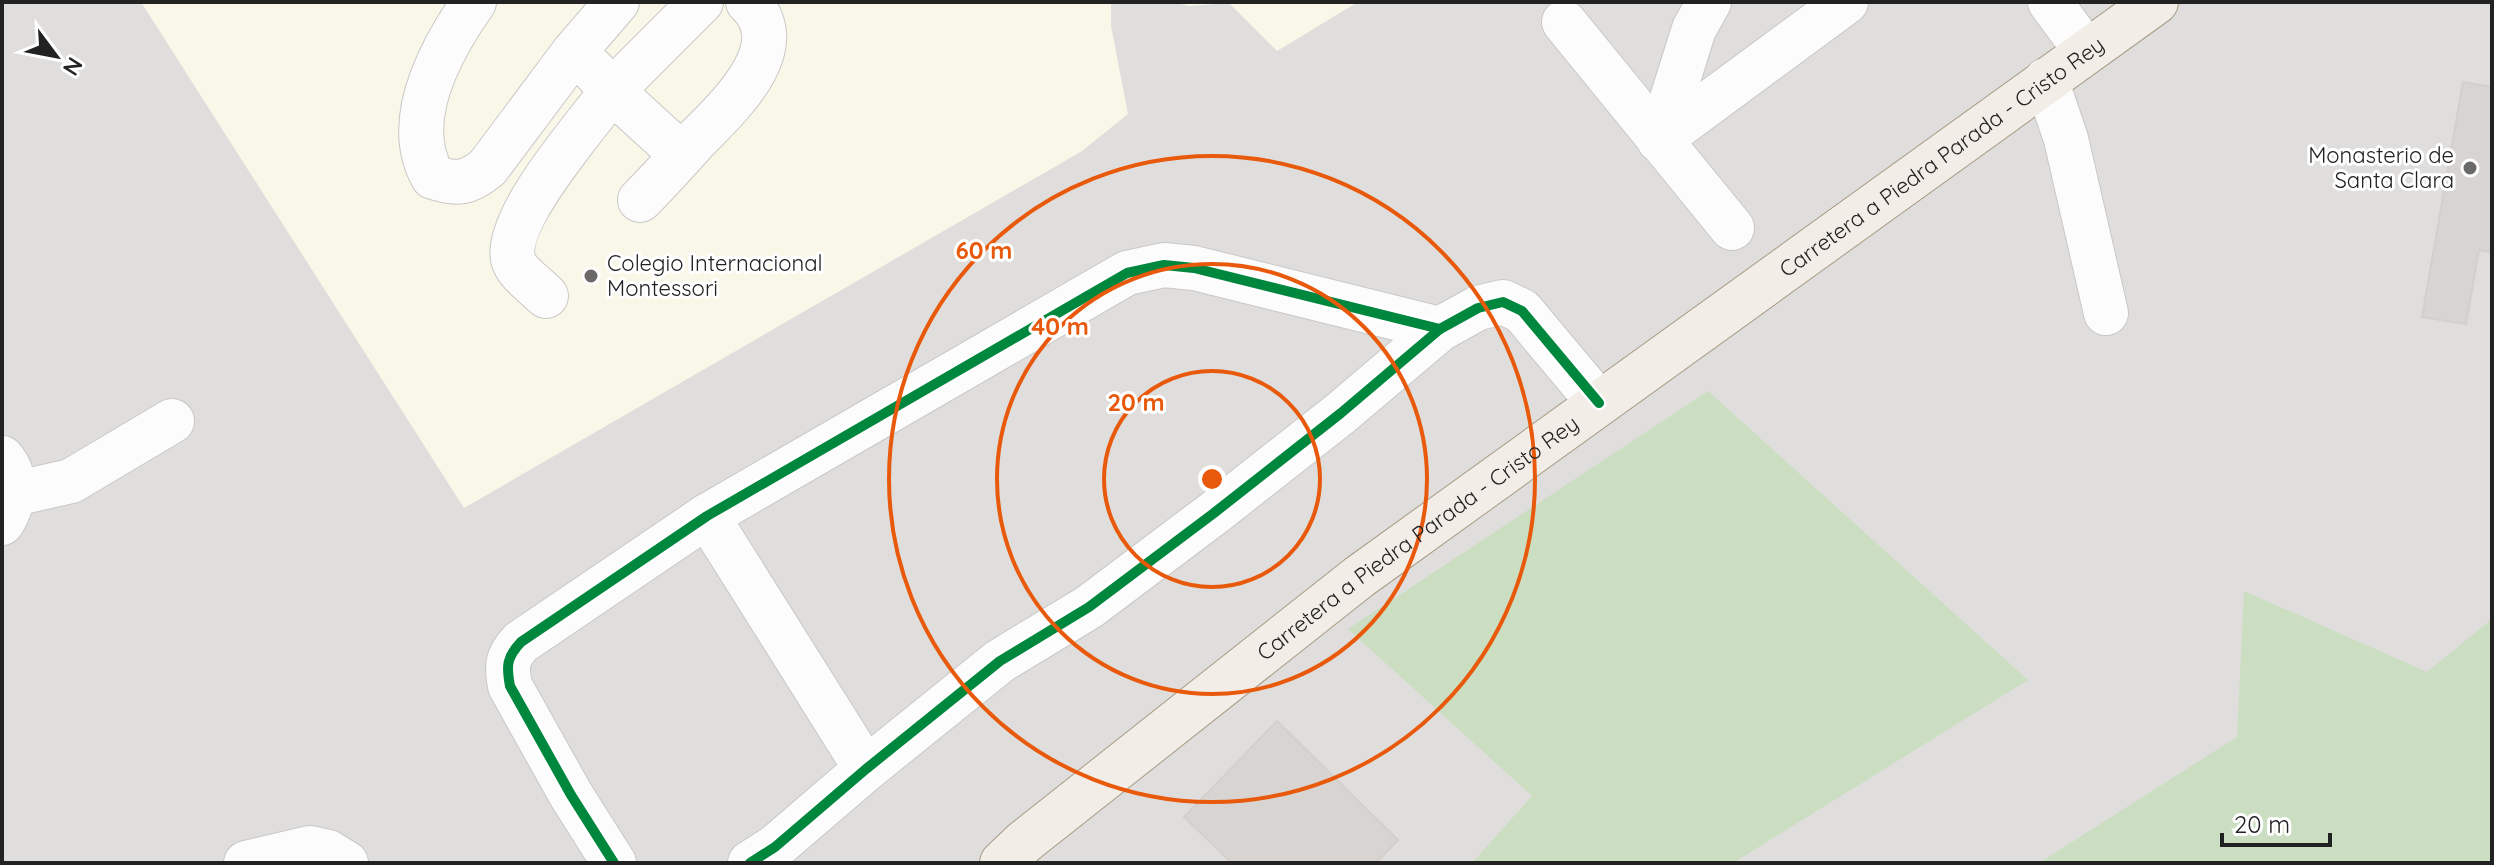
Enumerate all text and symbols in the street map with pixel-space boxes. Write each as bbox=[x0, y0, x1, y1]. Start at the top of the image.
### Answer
north arrow bbox=[16, 16, 96, 96]
street label: Carretera a Piedra Parada - Cristo Rey bbox=[1774, 30, 2110, 283]
text: N bbox=[57, 52, 89, 81]
place label: Monasterio de Santa Clara bbox=[2308, 141, 2454, 194]
marker: Monasterio de Santa Clara bbox=[2461, 159, 2479, 177]
text: 60 m bbox=[956, 235, 1012, 265]
place label: Colegio Internacional Montessori bbox=[607, 249, 823, 302]
marker: Colegio Internacional Montessori bbox=[582, 267, 600, 285]
text: 40 m bbox=[1031, 311, 1089, 341]
text: 20 m bbox=[1107, 387, 1165, 417]
street label: Carretera a Piedra Parada - Cristo Rey bbox=[1251, 409, 1584, 666]
centre of rings bbox=[1198, 465, 1226, 493]
scale bar bbox=[2222, 797, 2330, 847]
text: 20 m bbox=[2234, 809, 2290, 839]

